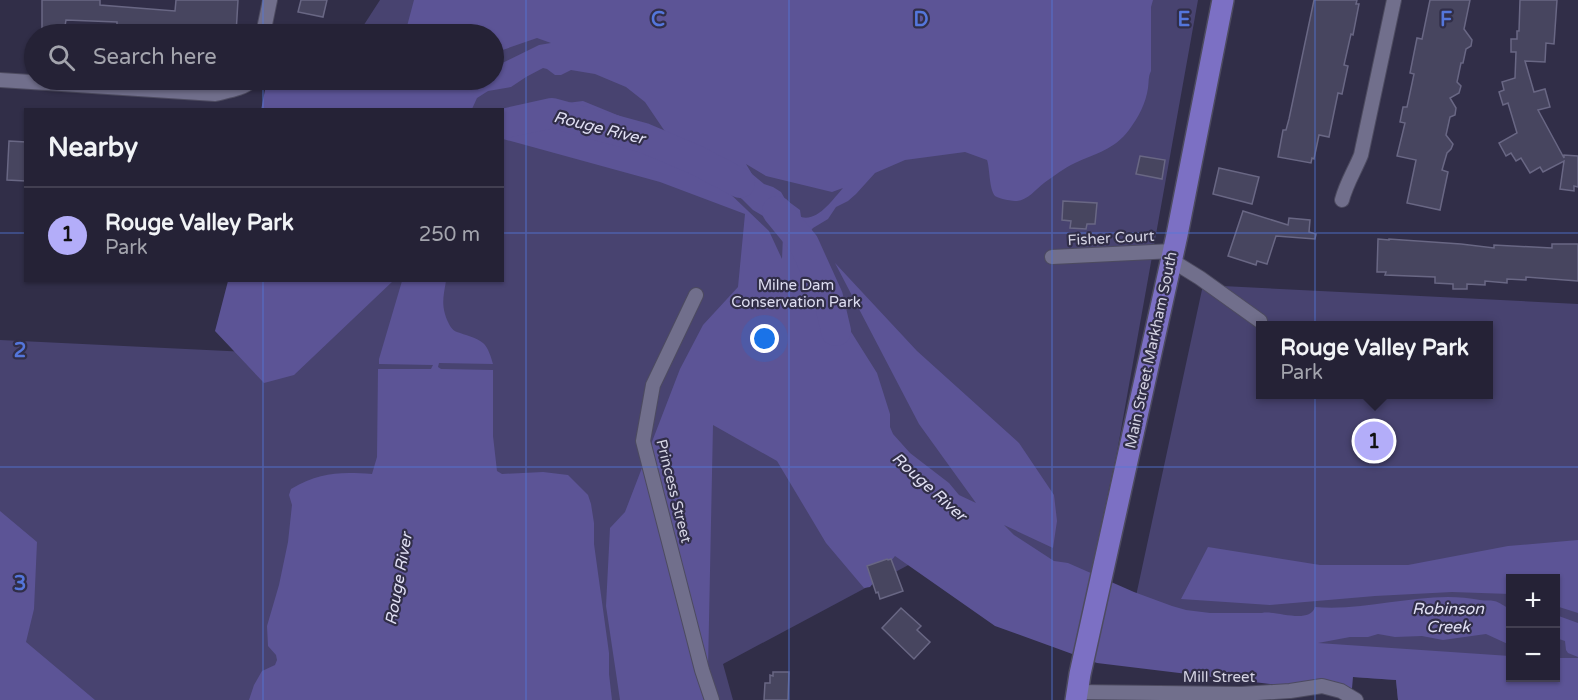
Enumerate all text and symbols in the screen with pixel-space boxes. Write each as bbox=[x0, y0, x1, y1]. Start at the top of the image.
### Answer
text: C bbox=[651, 8, 665, 32]
text: D bbox=[913, 8, 929, 32]
text: E bbox=[1178, 8, 1191, 32]
text: F bbox=[1440, 8, 1452, 32]
search box bbox=[24, 24, 504, 90]
icon: search bbox=[45, 41, 78, 74]
text: Search here bbox=[93, 44, 217, 70]
water label: Rouge River bbox=[551, 107, 648, 149]
text: Nearby bbox=[48, 132, 138, 163]
text: Rouge Valley Park bbox=[105, 210, 294, 236]
text: 1 bbox=[61, 223, 74, 247]
text: 250 m bbox=[419, 223, 480, 247]
street label: Fisher Court bbox=[1067, 227, 1155, 249]
text: Park bbox=[105, 236, 148, 260]
street label: Main Street Markham South bbox=[1121, 250, 1181, 450]
park label: Milne Dam Conservation Park bbox=[731, 276, 861, 311]
popup bbox=[1256, 321, 1493, 399]
your location bbox=[750, 324, 779, 353]
text: Rouge Valley Park bbox=[1280, 335, 1469, 361]
text: 2 bbox=[14, 339, 26, 363]
text: Park bbox=[1280, 361, 1323, 385]
pin: 1 bbox=[1354, 418, 1394, 464]
street label: Princess Street bbox=[652, 437, 696, 545]
water label: Rouge River bbox=[888, 448, 972, 527]
water label: Rouge River bbox=[381, 530, 417, 627]
text: 3 bbox=[14, 572, 26, 596]
map controls bbox=[1506, 574, 1560, 682]
button: + bbox=[1506, 574, 1560, 628]
water label: Robinson Creek bbox=[1412, 599, 1485, 637]
button: − bbox=[1506, 628, 1560, 682]
street label: Mill Street bbox=[1183, 668, 1255, 686]

